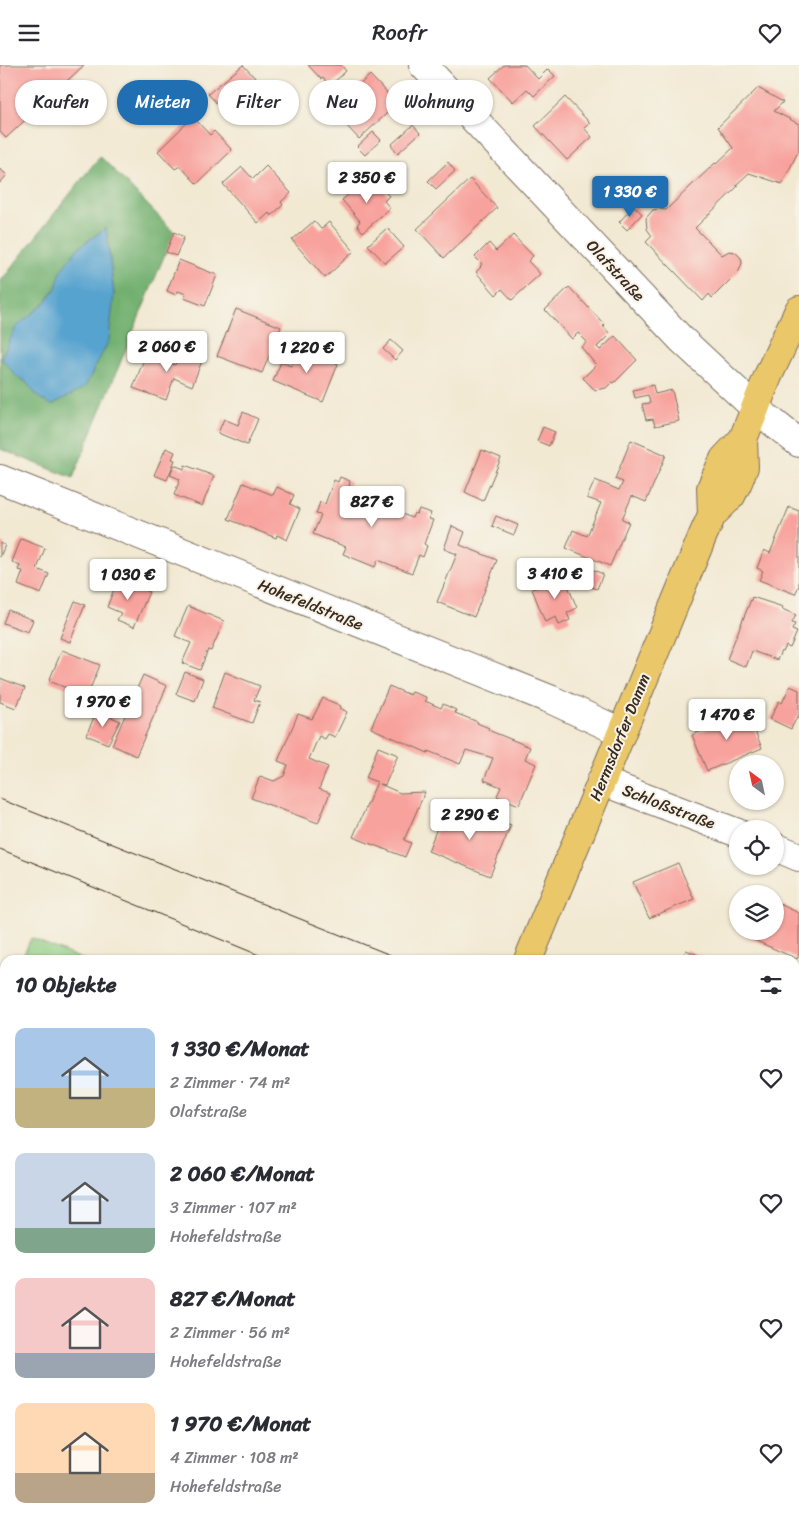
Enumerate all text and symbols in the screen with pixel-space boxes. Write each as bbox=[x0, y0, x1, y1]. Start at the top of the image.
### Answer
text: Roofr bbox=[372, 13, 427, 52]
icon: menu bbox=[15, 19, 43, 47]
icon: heart bbox=[756, 19, 784, 47]
chip: Kaufen bbox=[15, 80, 107, 125]
chip: Mieten bbox=[117, 80, 208, 125]
chip: Filter bbox=[218, 80, 299, 125]
chip: Neu bbox=[309, 80, 376, 125]
chip: Wohnung bbox=[386, 80, 493, 125]
pin: 2 350 € bbox=[321, 161, 413, 204]
text: 2 350 € bbox=[339, 163, 395, 192]
pin: 1 330 € bbox=[584, 175, 676, 218]
text: 1 330 € bbox=[603, 177, 657, 206]
street label: Olafstraße bbox=[579, 232, 653, 309]
pin: 2 060 € bbox=[121, 331, 213, 373]
pin: 1 220 € bbox=[261, 331, 353, 374]
text: 2 060 € bbox=[138, 332, 196, 361]
text: 1 220 € bbox=[280, 333, 334, 362]
pin: 827 € bbox=[337, 485, 407, 528]
text: 827 € bbox=[351, 487, 393, 516]
pin: 3 410 € bbox=[509, 557, 601, 600]
pin: 1 030 € bbox=[82, 559, 174, 601]
text: 3 410 € bbox=[528, 559, 582, 588]
text: 1 030 € bbox=[101, 560, 155, 589]
street label: Hohefeldstraße bbox=[254, 570, 368, 639]
street label: Hermsdorfer Damm bbox=[581, 669, 658, 806]
pin: 1 970 € bbox=[57, 685, 149, 728]
text: 1 970 € bbox=[76, 687, 130, 716]
pin: 1 470 € bbox=[681, 699, 773, 741]
text: 1 470 € bbox=[699, 700, 755, 729]
north arrow bbox=[729, 755, 784, 810]
map controls bbox=[729, 755, 784, 940]
street label: Schloßstraße bbox=[618, 775, 720, 838]
pin: 2 290 € bbox=[424, 799, 516, 841]
text: 2 290 € bbox=[441, 800, 499, 829]
button: locate bbox=[729, 820, 784, 875]
button: layers bbox=[729, 885, 784, 940]
text: 10 Objekte bbox=[15, 966, 117, 1004]
icon: filters bbox=[757, 971, 785, 999]
text: 1 330 €/Monat bbox=[170, 1030, 309, 1068]
icon: home bbox=[55, 1048, 115, 1108]
icon: heart bbox=[757, 1064, 785, 1092]
text: 2 Zimmer · 74 m² bbox=[170, 1068, 290, 1097]
text: Olafstraße bbox=[170, 1097, 247, 1126]
text: 2 060 €/Monat bbox=[170, 1155, 315, 1193]
icon: home bbox=[55, 1173, 115, 1233]
icon: heart bbox=[757, 1189, 785, 1217]
text: 3 Zimmer · 107 m² bbox=[170, 1193, 297, 1222]
text: Hohefeldstraße bbox=[170, 1222, 281, 1251]
text: 827 €/Monat bbox=[170, 1280, 295, 1318]
icon: home bbox=[55, 1298, 115, 1358]
icon: heart bbox=[757, 1314, 785, 1342]
text: 2 Zimmer · 56 m² bbox=[170, 1318, 290, 1347]
text: Hohefeldstraße bbox=[170, 1347, 281, 1376]
text: 1 970 €/Monat bbox=[170, 1405, 311, 1443]
icon: home bbox=[55, 1423, 115, 1483]
icon: heart bbox=[757, 1439, 785, 1467]
text: 4 Zimmer · 108 m² bbox=[170, 1443, 299, 1472]
text: Hohefeldstraße bbox=[170, 1472, 281, 1501]

